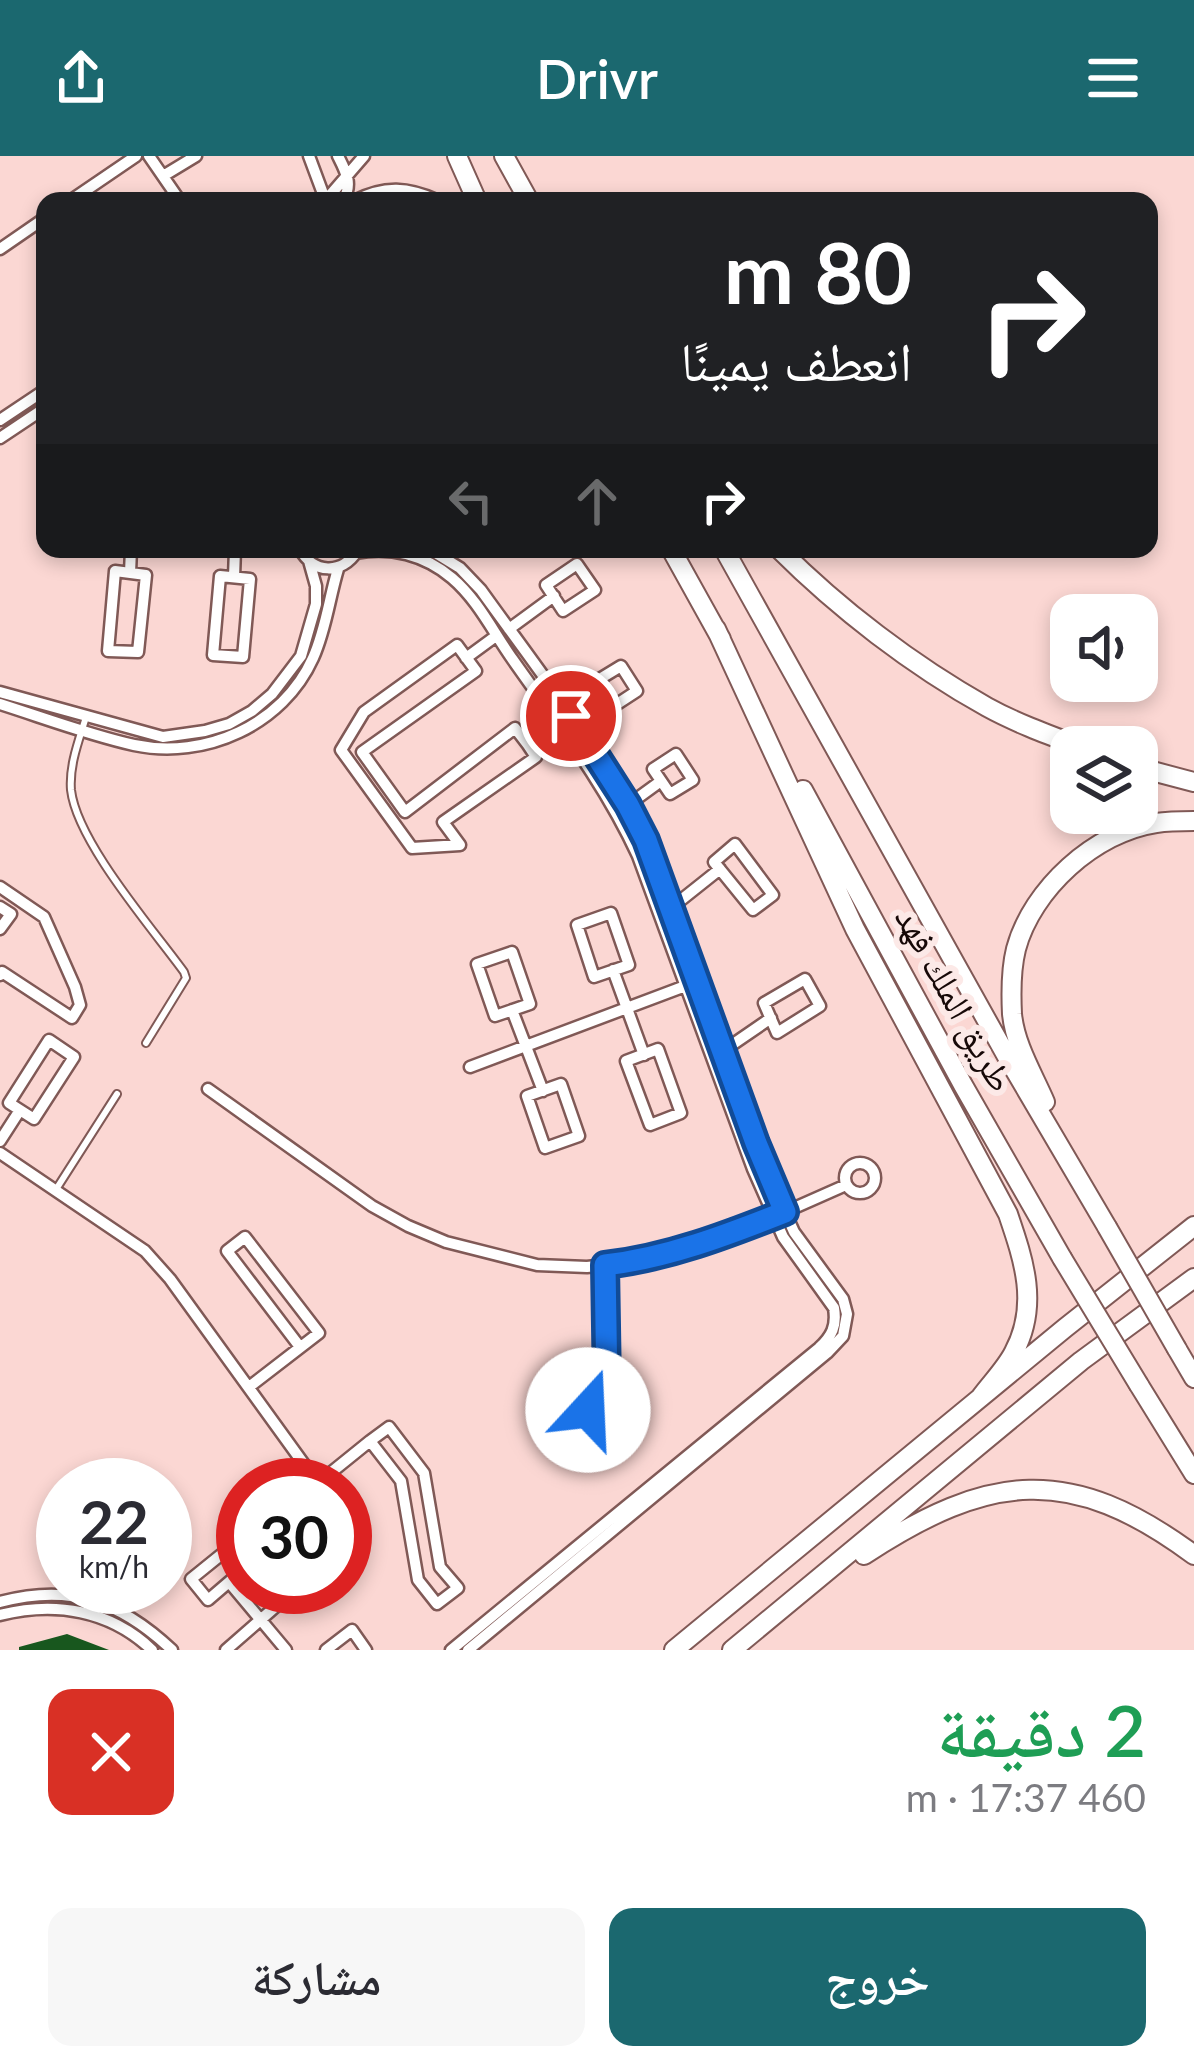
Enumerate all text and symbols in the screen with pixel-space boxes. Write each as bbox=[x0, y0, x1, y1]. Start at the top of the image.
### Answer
icon: share bbox=[48, 45, 114, 111]
icon: menu bbox=[1080, 45, 1146, 111]
text: Drivr bbox=[536, 46, 658, 111]
text: 80 m bbox=[724, 221, 912, 322]
icon: right bbox=[954, 240, 1110, 396]
text: انعطف يمينًا bbox=[680, 328, 912, 393]
icon: left bbox=[438, 468, 504, 534]
icon: ahead bbox=[564, 468, 630, 534]
icon: right bbox=[690, 468, 756, 534]
map controls bbox=[1050, 594, 1158, 834]
button: sound bbox=[1050, 594, 1158, 702]
pin bbox=[520, 665, 622, 767]
icon: arrive bbox=[538, 683, 604, 749]
button: layers bbox=[1050, 726, 1158, 834]
street label: طريق الملك فهد bbox=[886, 898, 1025, 1099]
position arrow bbox=[525, 1347, 651, 1473]
speed limit sign: 30 bbox=[216, 1458, 372, 1614]
text: 22 bbox=[79, 1485, 149, 1557]
text: km/h bbox=[79, 1548, 149, 1584]
text: 2 دقيقة bbox=[937, 1686, 1146, 1772]
button: close bbox=[48, 1689, 174, 1815]
text: 460 m · 17:37 bbox=[906, 1774, 1146, 1820]
button: مشاركة bbox=[48, 1908, 585, 2046]
button: خروج bbox=[609, 1908, 1146, 2046]

